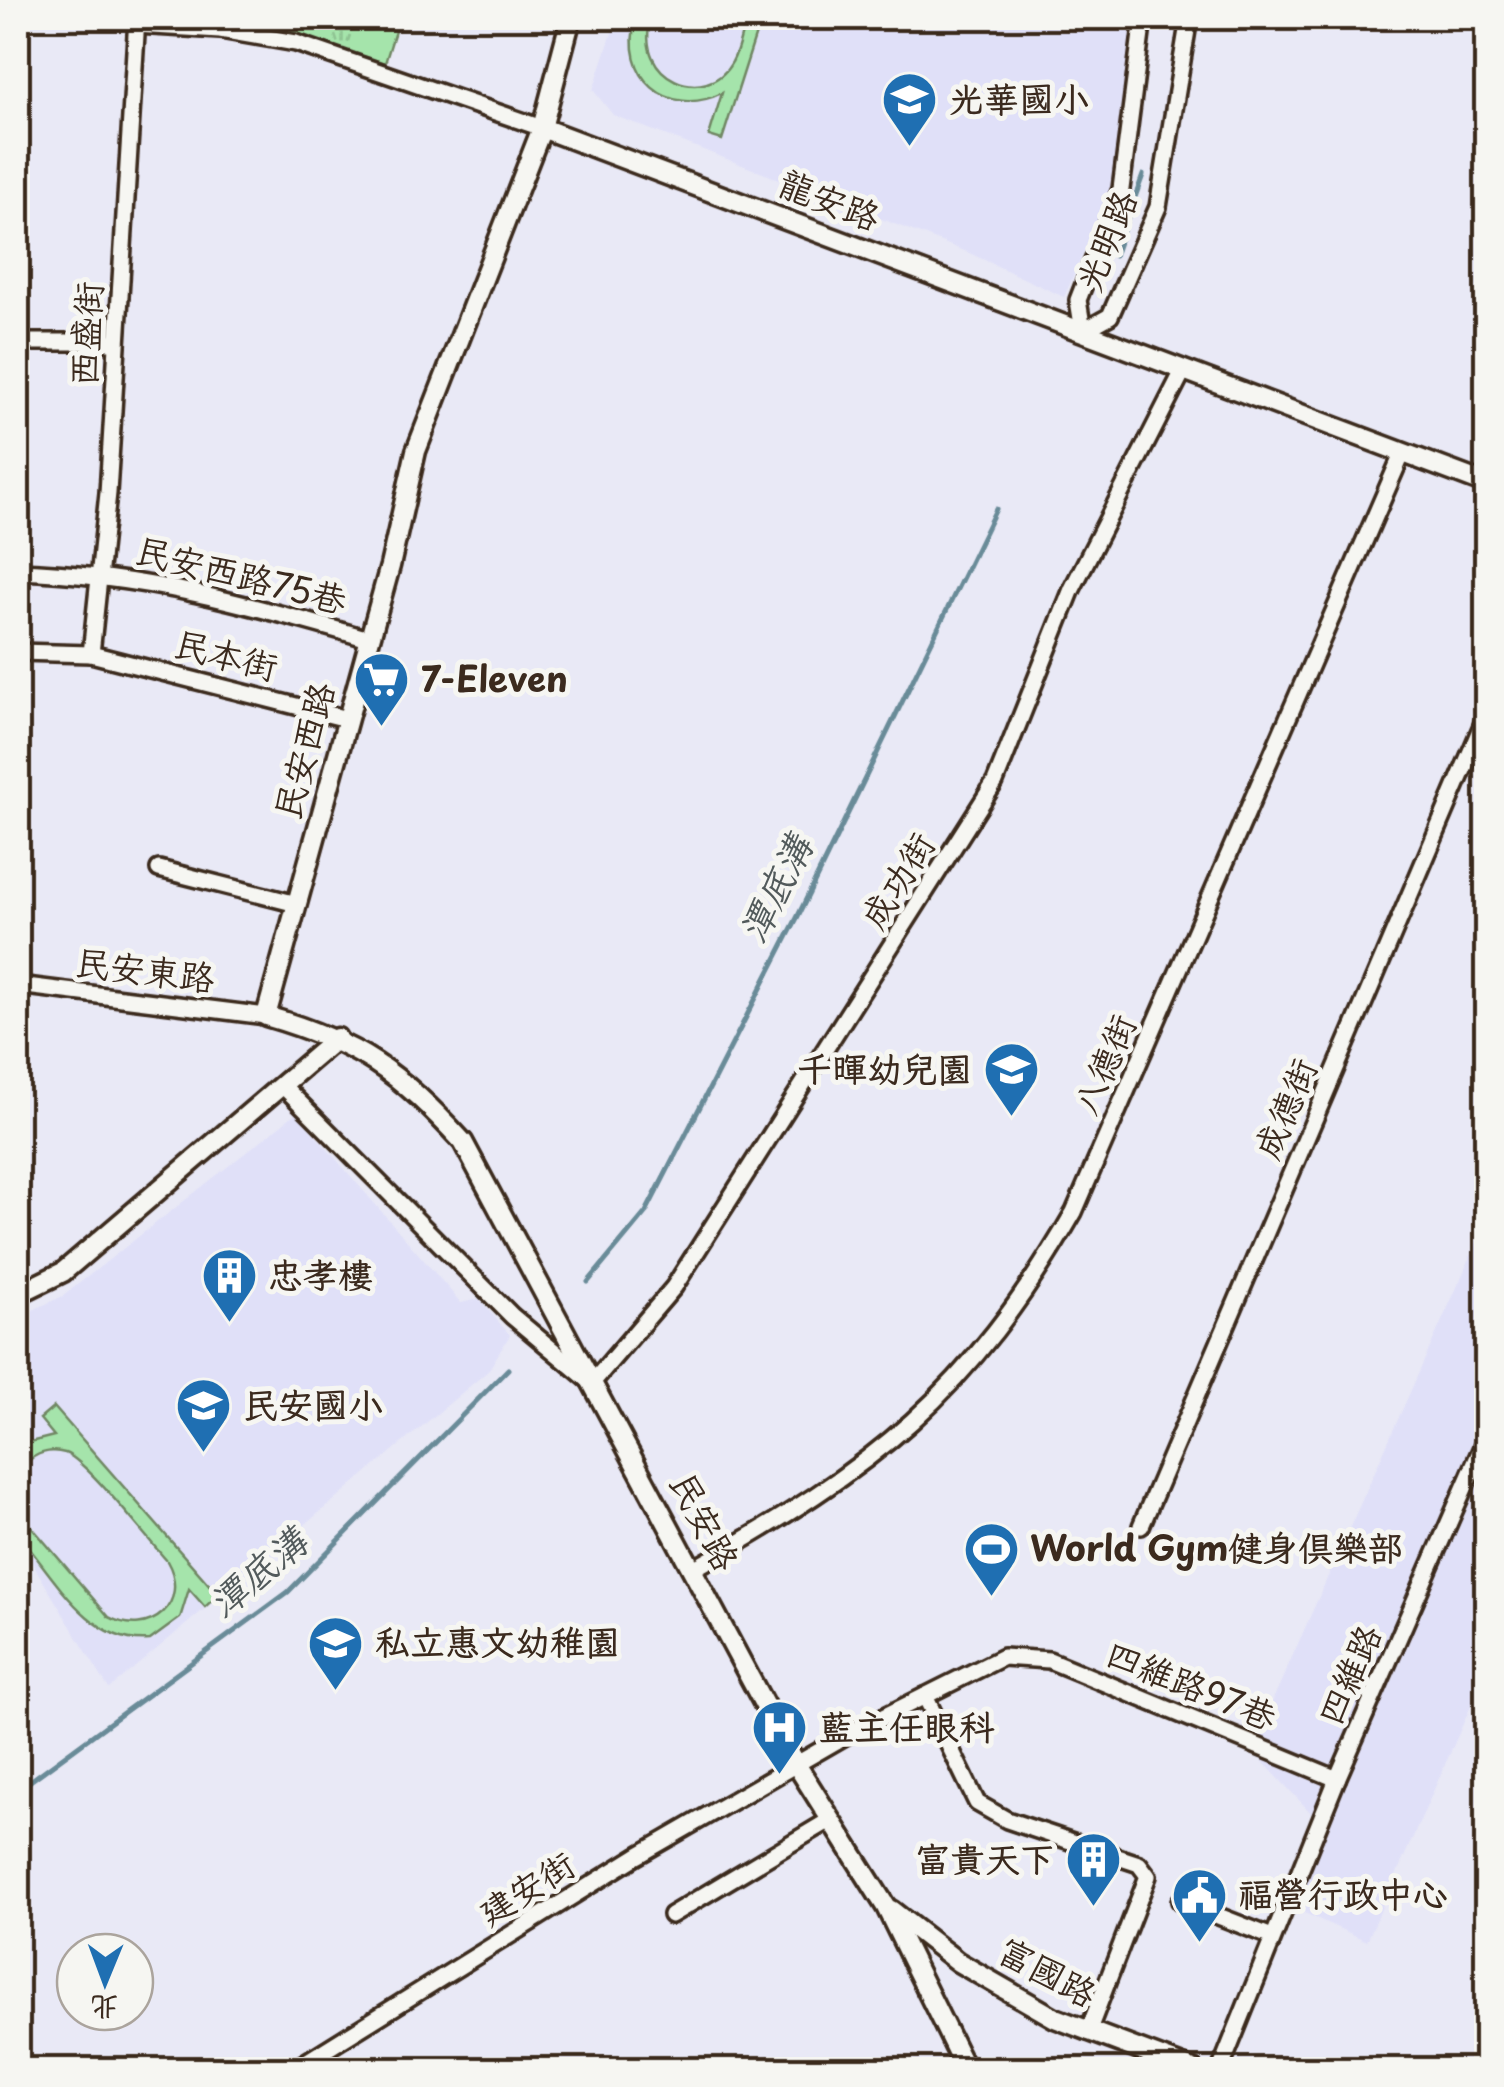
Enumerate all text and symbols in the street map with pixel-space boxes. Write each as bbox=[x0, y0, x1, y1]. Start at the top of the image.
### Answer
school or university icon: 光華國小 bbox=[880, 70, 940, 149]
place label: 光華國小 bbox=[949, 71, 1089, 124]
street label: 龍安路 bbox=[771, 155, 888, 242]
street label: 光明路 bbox=[1060, 181, 1149, 299]
street label: 西盛街 bbox=[55, 280, 114, 388]
street label: 民安西路75巷 bbox=[130, 522, 353, 625]
street label: 民本街 bbox=[169, 615, 284, 692]
supermarket icon: 7-Eleven bbox=[352, 650, 412, 729]
place label: 7-Eleven bbox=[421, 651, 568, 704]
street label: 民安西路 bbox=[259, 676, 346, 825]
water label: 潭底溝 bbox=[722, 821, 826, 952]
street label: 成功街 bbox=[846, 821, 946, 938]
street label: 民安東路 bbox=[73, 934, 218, 1003]
street label: 八德街 bbox=[1058, 1005, 1148, 1123]
school or university icon: 千暉幼兒園 bbox=[981, 1040, 1041, 1119]
place label: 千暉幼兒園 bbox=[797, 1041, 972, 1094]
street label: 成德街 bbox=[1239, 1049, 1329, 1167]
building icon: 忠孝樓 bbox=[199, 1246, 259, 1325]
place label: 忠孝樓 bbox=[268, 1247, 373, 1300]
school or university icon: 民安國小 bbox=[174, 1376, 234, 1455]
place label: 民安國小 bbox=[243, 1377, 383, 1430]
street label: 民安路 bbox=[658, 1462, 754, 1580]
water label: 潭底溝 bbox=[194, 1511, 321, 1630]
sports icon: World Gym健身俱樂部 bbox=[961, 1519, 1021, 1598]
place label: World Gym健身俱樂部 bbox=[1030, 1520, 1403, 1573]
school or university icon: 私立惠文幼稚園 bbox=[306, 1613, 366, 1692]
place label: 私立惠文幼稚園 bbox=[375, 1614, 620, 1667]
street label: 四維路 bbox=[1302, 1615, 1393, 1733]
street label: 四維路97巷 bbox=[1099, 1625, 1285, 1742]
hospital icon: 藍主任眼科 bbox=[750, 1698, 810, 1777]
place label: 藍主任眼科 bbox=[819, 1699, 995, 1752]
building icon: 富貴天下 bbox=[1064, 1830, 1124, 1909]
place label: 富貴天下 bbox=[915, 1831, 1055, 1884]
street label: 建安街 bbox=[467, 1837, 584, 1937]
public building icon: 福營行政中心 bbox=[1169, 1865, 1229, 1944]
place label: 福營行政中心 bbox=[1238, 1866, 1448, 1919]
street label: 富國路 bbox=[989, 1923, 1107, 2019]
north arrow bbox=[55, 1932, 155, 2032]
text: 北 bbox=[90, 1987, 119, 2030]

